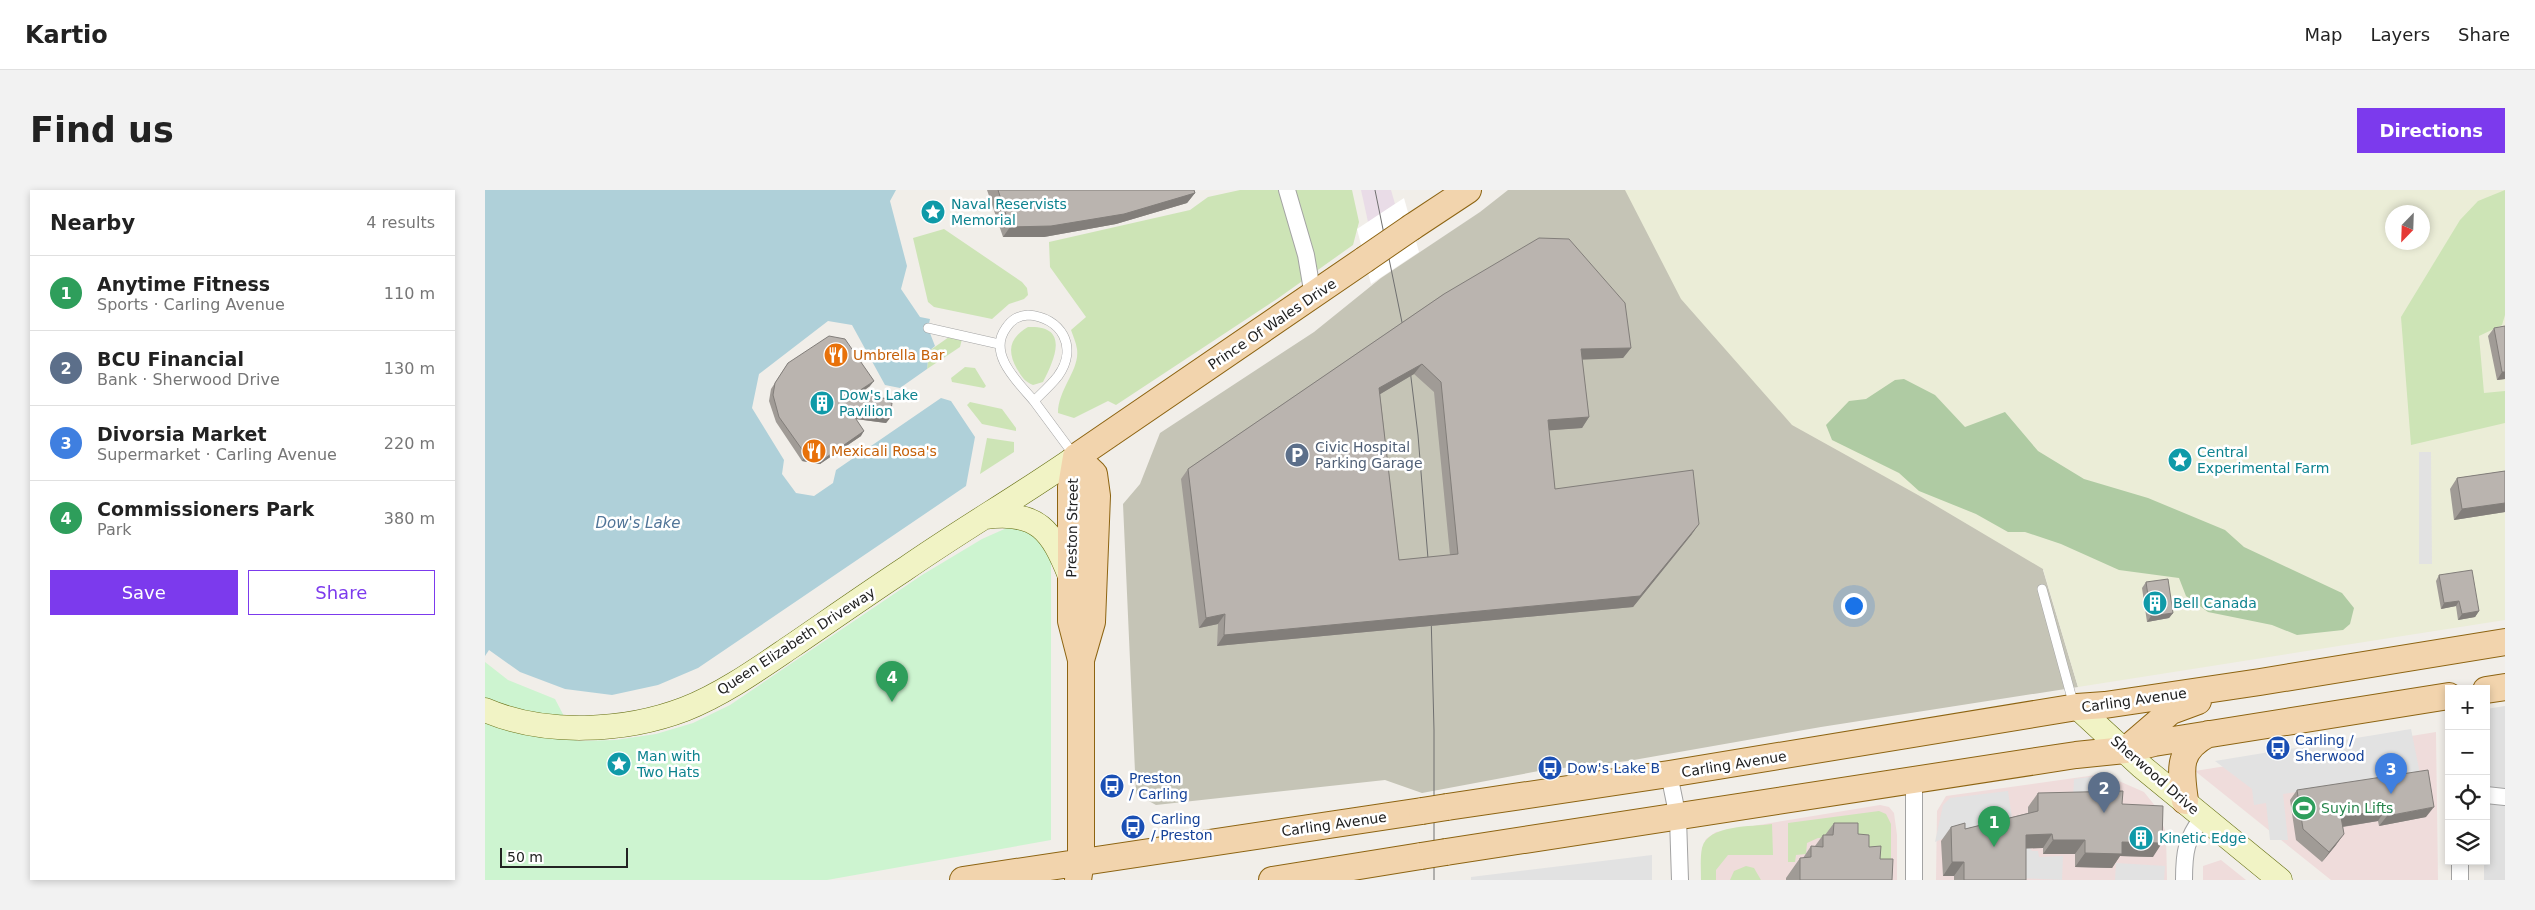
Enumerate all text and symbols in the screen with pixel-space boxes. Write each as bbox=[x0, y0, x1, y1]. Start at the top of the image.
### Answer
text: Kartio bbox=[25, 21, 108, 49]
text: Map bbox=[2304, 24, 2342, 45]
text: Layers bbox=[2370, 24, 2430, 45]
text: Share bbox=[2458, 24, 2510, 45]
button: Directions bbox=[2357, 108, 2505, 153]
text: Find us bbox=[30, 110, 174, 150]
place label: Naval Reservists Memorial bbox=[951, 196, 1067, 228]
place icon: Naval Reservists Memorial bbox=[920, 199, 946, 225]
north arrow bbox=[2385, 205, 2430, 250]
text: Nearby bbox=[50, 211, 135, 235]
text: 4 results bbox=[366, 213, 435, 232]
text: Anytime Fitness bbox=[97, 273, 270, 295]
street label: Prince Of Wales Drive bbox=[1205, 275, 1339, 373]
text: 1 bbox=[60, 284, 72, 303]
text: 110 m bbox=[384, 284, 435, 303]
text: Sports · Carling Avenue bbox=[97, 295, 285, 314]
restaurant icon: Umbrella Bar bbox=[823, 342, 849, 368]
place label: Umbrella Bar bbox=[853, 347, 945, 363]
text: BCU Financial bbox=[97, 348, 244, 370]
text: 2 bbox=[60, 359, 72, 378]
text: 130 m bbox=[384, 359, 435, 378]
text: Bank · Sherwood Drive bbox=[97, 370, 280, 389]
place label: Dow's Lake Pavilion bbox=[839, 387, 918, 419]
building icon: Dow's Lake Pavilion bbox=[809, 390, 835, 416]
text: Divorsia Market bbox=[97, 423, 267, 445]
text: 3 bbox=[60, 434, 72, 453]
text: 220 m bbox=[384, 434, 435, 453]
restaurant icon: Mexicali Rosa's bbox=[801, 438, 827, 464]
place label: Civic Hospital Parking Garage bbox=[1315, 439, 1423, 471]
parking icon: Civic Hospital Parking Garage bbox=[1284, 442, 1310, 468]
place label: Mexicali Rosa's bbox=[831, 443, 937, 459]
place label: Central Experimental Farm bbox=[2197, 444, 2329, 476]
text: Supermarket · Carling Avenue bbox=[97, 445, 337, 464]
place icon: Central Experimental Farm bbox=[2167, 447, 2193, 473]
street label: Preston Street bbox=[1063, 478, 1081, 578]
text: Commissioners Park bbox=[97, 498, 314, 520]
text: 4 bbox=[60, 509, 72, 528]
text: 380 m bbox=[384, 509, 435, 528]
water label: Dow's Lake bbox=[595, 514, 681, 532]
text: Park bbox=[97, 520, 132, 539]
button: Save bbox=[50, 570, 238, 615]
button: Share bbox=[248, 570, 435, 615]
street label: Queen Elizabeth Driveway bbox=[714, 584, 878, 698]
building icon: Bell Canada bbox=[2142, 590, 2168, 616]
your location bbox=[1841, 593, 1867, 619]
place label: Bell Canada bbox=[2173, 595, 2257, 611]
pin: 4 bbox=[876, 661, 908, 702]
street label: Carling Avenue bbox=[2080, 685, 2188, 715]
map controls bbox=[2445, 685, 2490, 865]
button: + bbox=[2445, 685, 2490, 730]
button: − bbox=[2445, 730, 2490, 775]
street label: Sherwood Drive bbox=[2108, 732, 2202, 818]
place label: Carling / Sherwood bbox=[2295, 732, 2365, 764]
bus stop icon: Carling / Sherwood bbox=[2265, 735, 2291, 761]
place label: Man with Two Hats bbox=[636, 748, 701, 780]
street label: Carling Avenue bbox=[1680, 748, 1788, 780]
place icon: Man with Two Hats bbox=[606, 751, 632, 777]
pin: 3 bbox=[2375, 753, 2407, 794]
bus stop icon: Dow's Lake B bbox=[1537, 755, 1563, 781]
place label: Dow's Lake B bbox=[1567, 760, 1660, 776]
place label: Preston / Carling bbox=[1129, 770, 1188, 802]
pin: 2 bbox=[2088, 772, 2120, 813]
bus stop icon: Preston / Carling bbox=[1099, 773, 1125, 799]
button: locate bbox=[2445, 775, 2490, 820]
sports icon: Suyin Lifts bbox=[2291, 795, 2317, 821]
place label: Suyin Lifts bbox=[2321, 800, 2393, 816]
pin: 1 bbox=[1978, 806, 2010, 847]
street label: Carling Avenue bbox=[1280, 809, 1388, 839]
place label: Carling / Preston bbox=[1151, 811, 1213, 843]
bus stop icon: Carling / Preston bbox=[1120, 814, 1146, 840]
button: layers bbox=[2445, 820, 2490, 865]
building icon: Kinetic Edge bbox=[2128, 825, 2154, 851]
place label: Kinetic Edge bbox=[2159, 830, 2246, 846]
scale bar bbox=[500, 845, 627, 868]
text: 50 m bbox=[507, 849, 543, 865]

